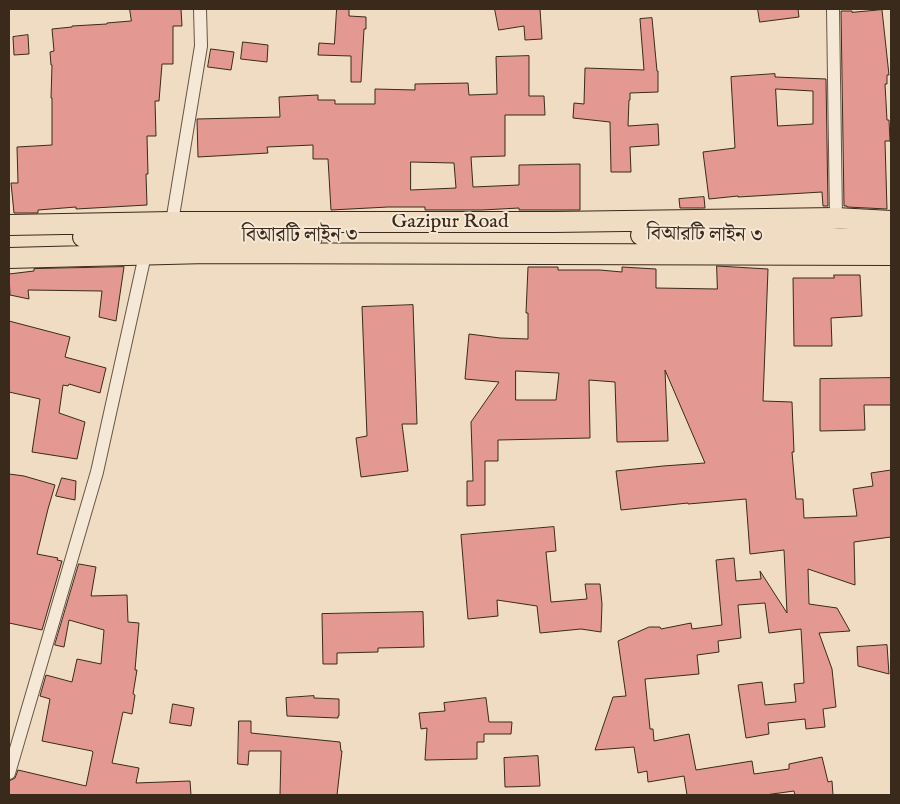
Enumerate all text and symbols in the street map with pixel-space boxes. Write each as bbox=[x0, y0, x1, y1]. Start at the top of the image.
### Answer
street label: Gazipur Road bbox=[391, 211, 509, 235]
street label: বিআরটি লাইন ৩ bbox=[646, 223, 764, 249]
street label: বিআরটি লাইন ৩ bbox=[242, 225, 358, 249]

